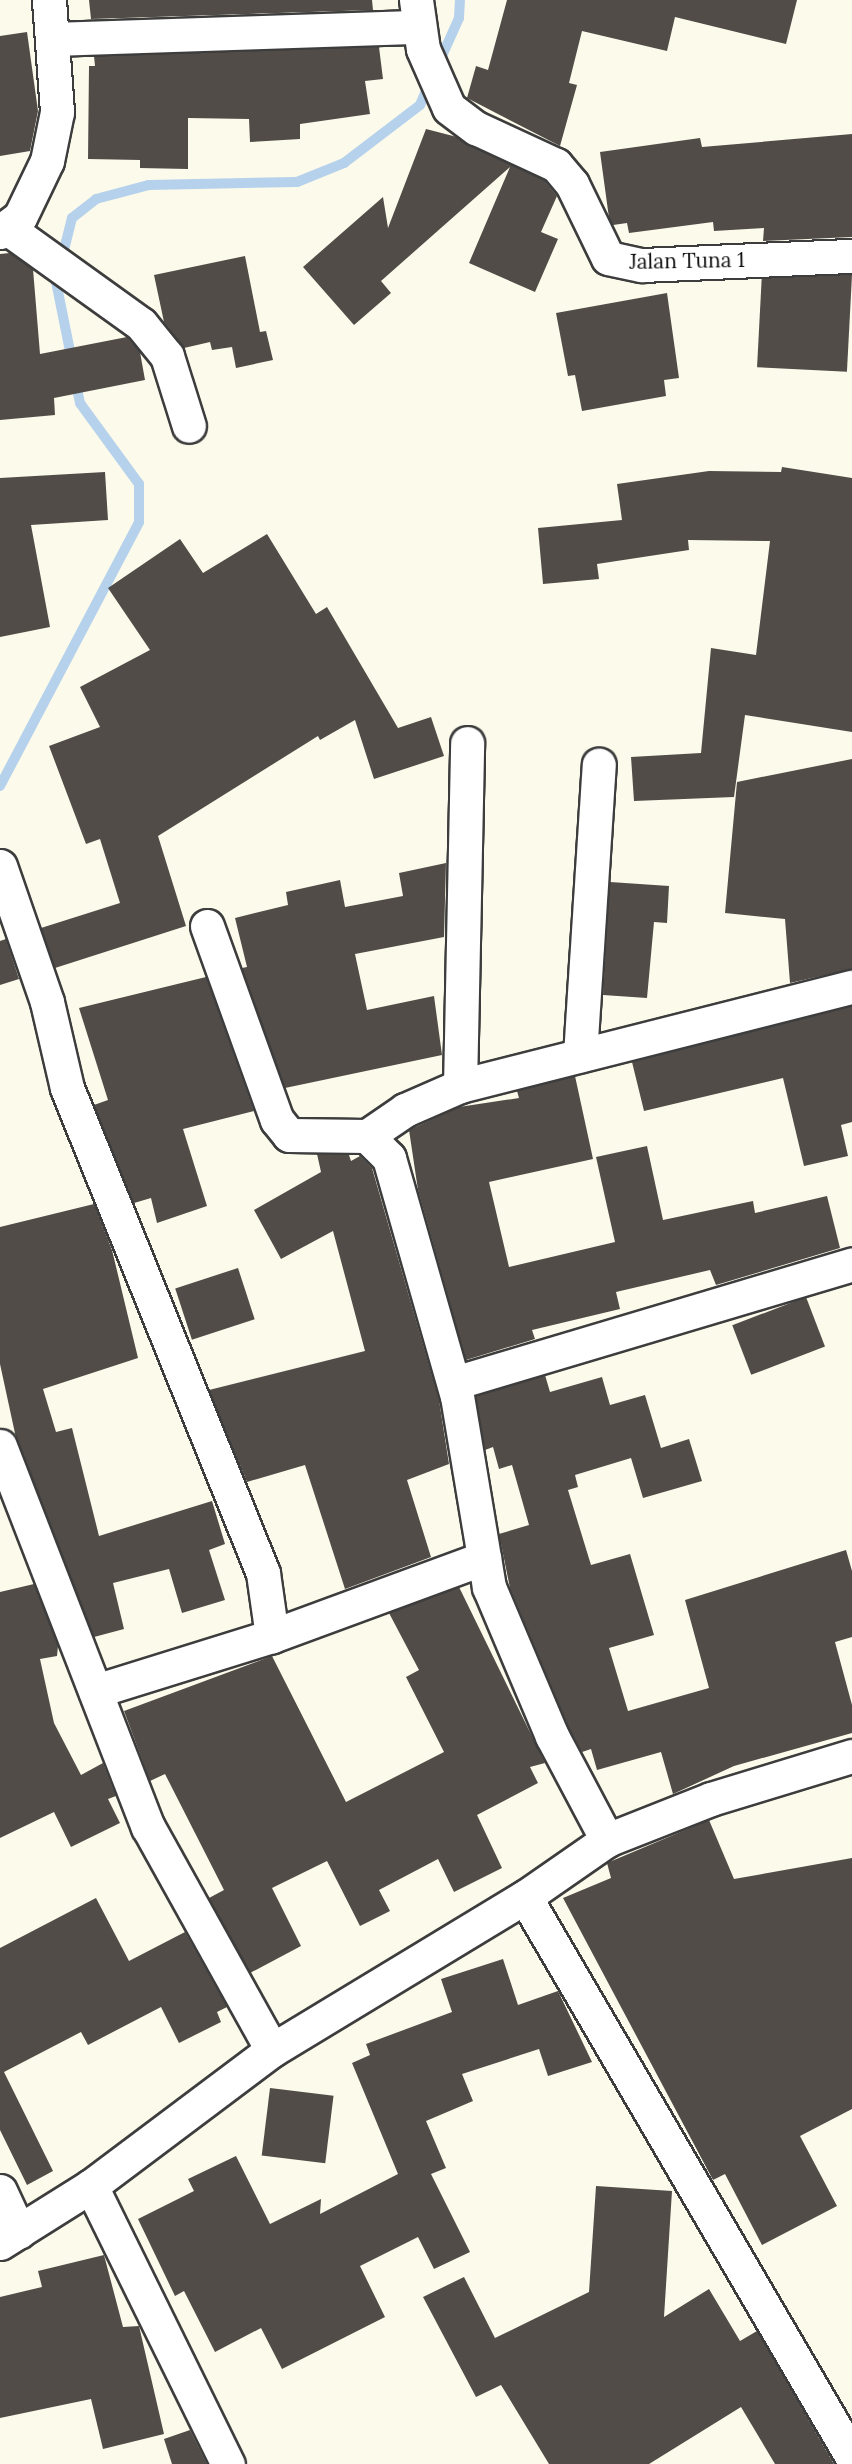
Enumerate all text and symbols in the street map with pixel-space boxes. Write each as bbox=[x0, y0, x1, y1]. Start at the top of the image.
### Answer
street label: Jalan Tuna 1 bbox=[629, 247, 745, 275]

